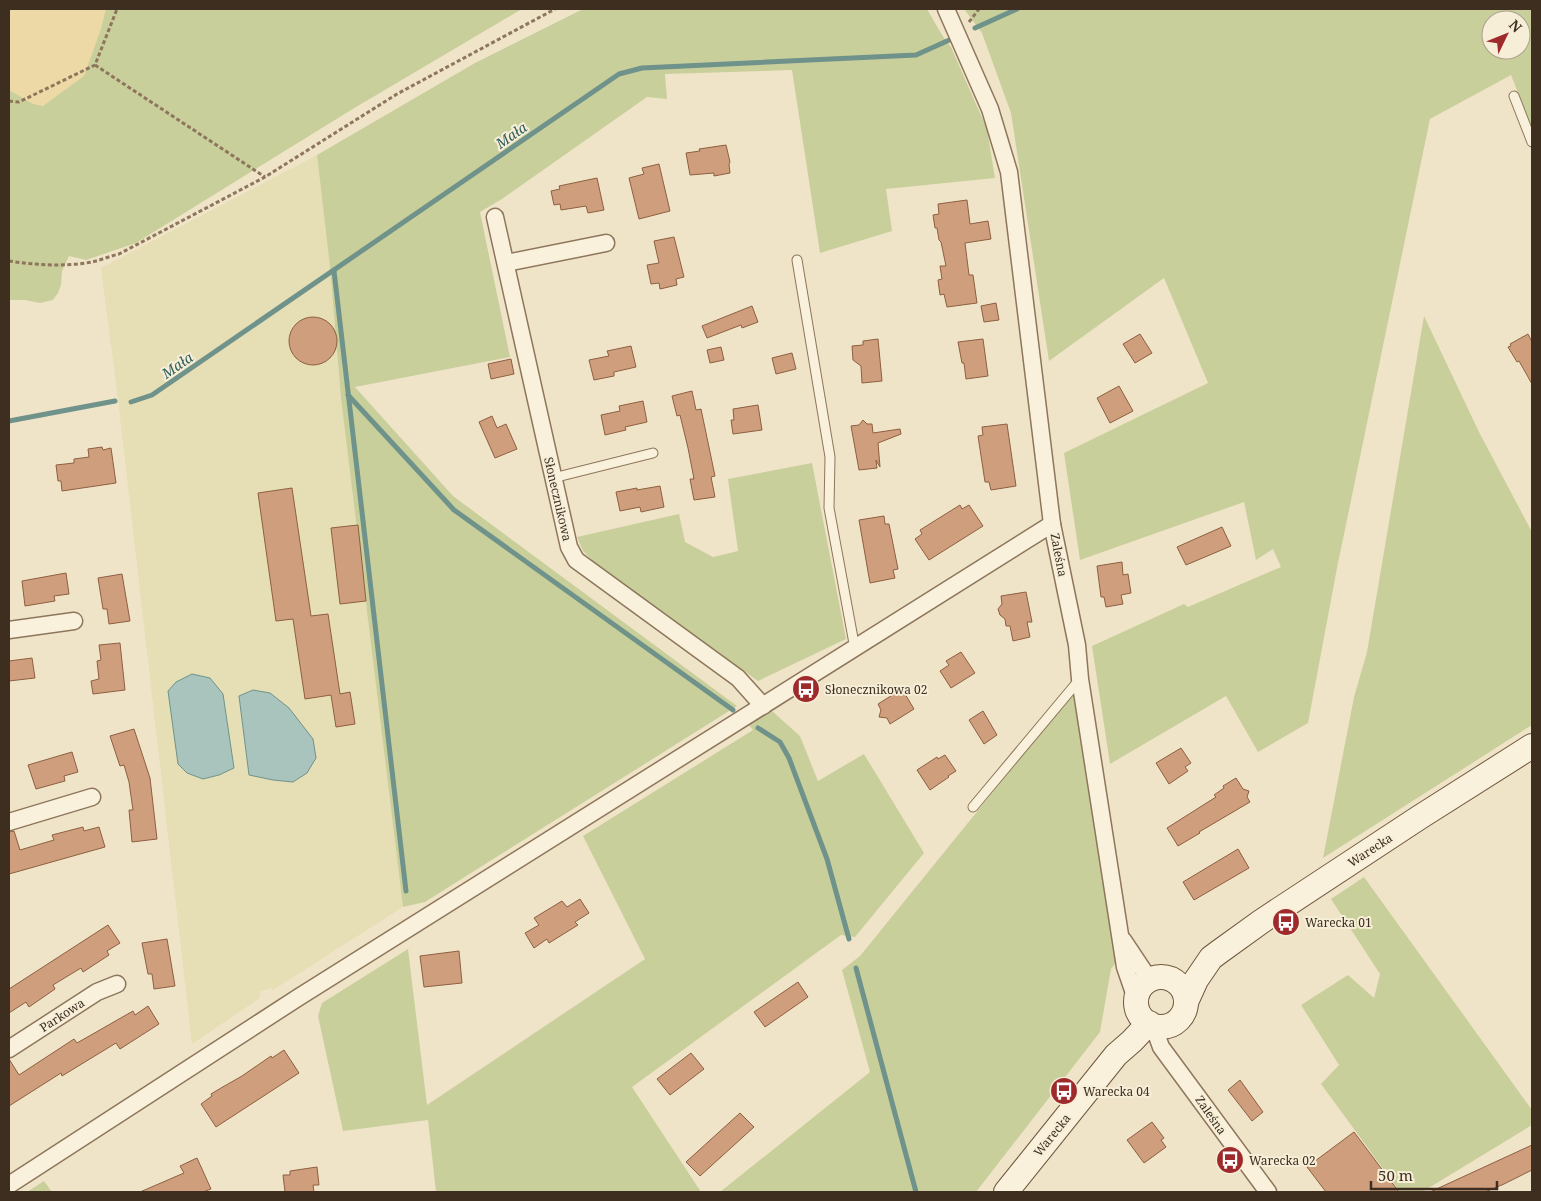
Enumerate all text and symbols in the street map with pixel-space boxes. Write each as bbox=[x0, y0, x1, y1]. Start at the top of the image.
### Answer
north arrow bbox=[1481, 10, 1531, 60]
text: N bbox=[1505, 15, 1527, 36]
water label: Mała bbox=[491, 117, 531, 153]
water label: Mała bbox=[157, 347, 197, 383]
street label: Słonecznikowa bbox=[540, 455, 576, 543]
street label: Zaleśna bbox=[1046, 532, 1072, 578]
bus stop icon: Słonecznikowa 02 bbox=[791, 674, 821, 704]
place label: Słonecznikowa 02 bbox=[825, 681, 927, 698]
street label: Warecka bbox=[1344, 829, 1396, 871]
bus stop icon: Warecka 01 bbox=[1271, 907, 1301, 937]
place label: Warecka 01 bbox=[1305, 914, 1372, 931]
street label: Parkowa bbox=[36, 994, 88, 1036]
bus stop icon: Warecka 04 bbox=[1049, 1076, 1079, 1106]
place label: Warecka 04 bbox=[1083, 1083, 1150, 1100]
street label: Zaleśna bbox=[1191, 1092, 1231, 1138]
street label: Warecka bbox=[1030, 1110, 1075, 1160]
bus stop icon: Warecka 02 bbox=[1215, 1145, 1245, 1175]
place label: Warecka 02 bbox=[1249, 1152, 1316, 1169]
scale bar bbox=[1371, 1158, 1497, 1190]
text: 50 m bbox=[1378, 1165, 1413, 1185]

